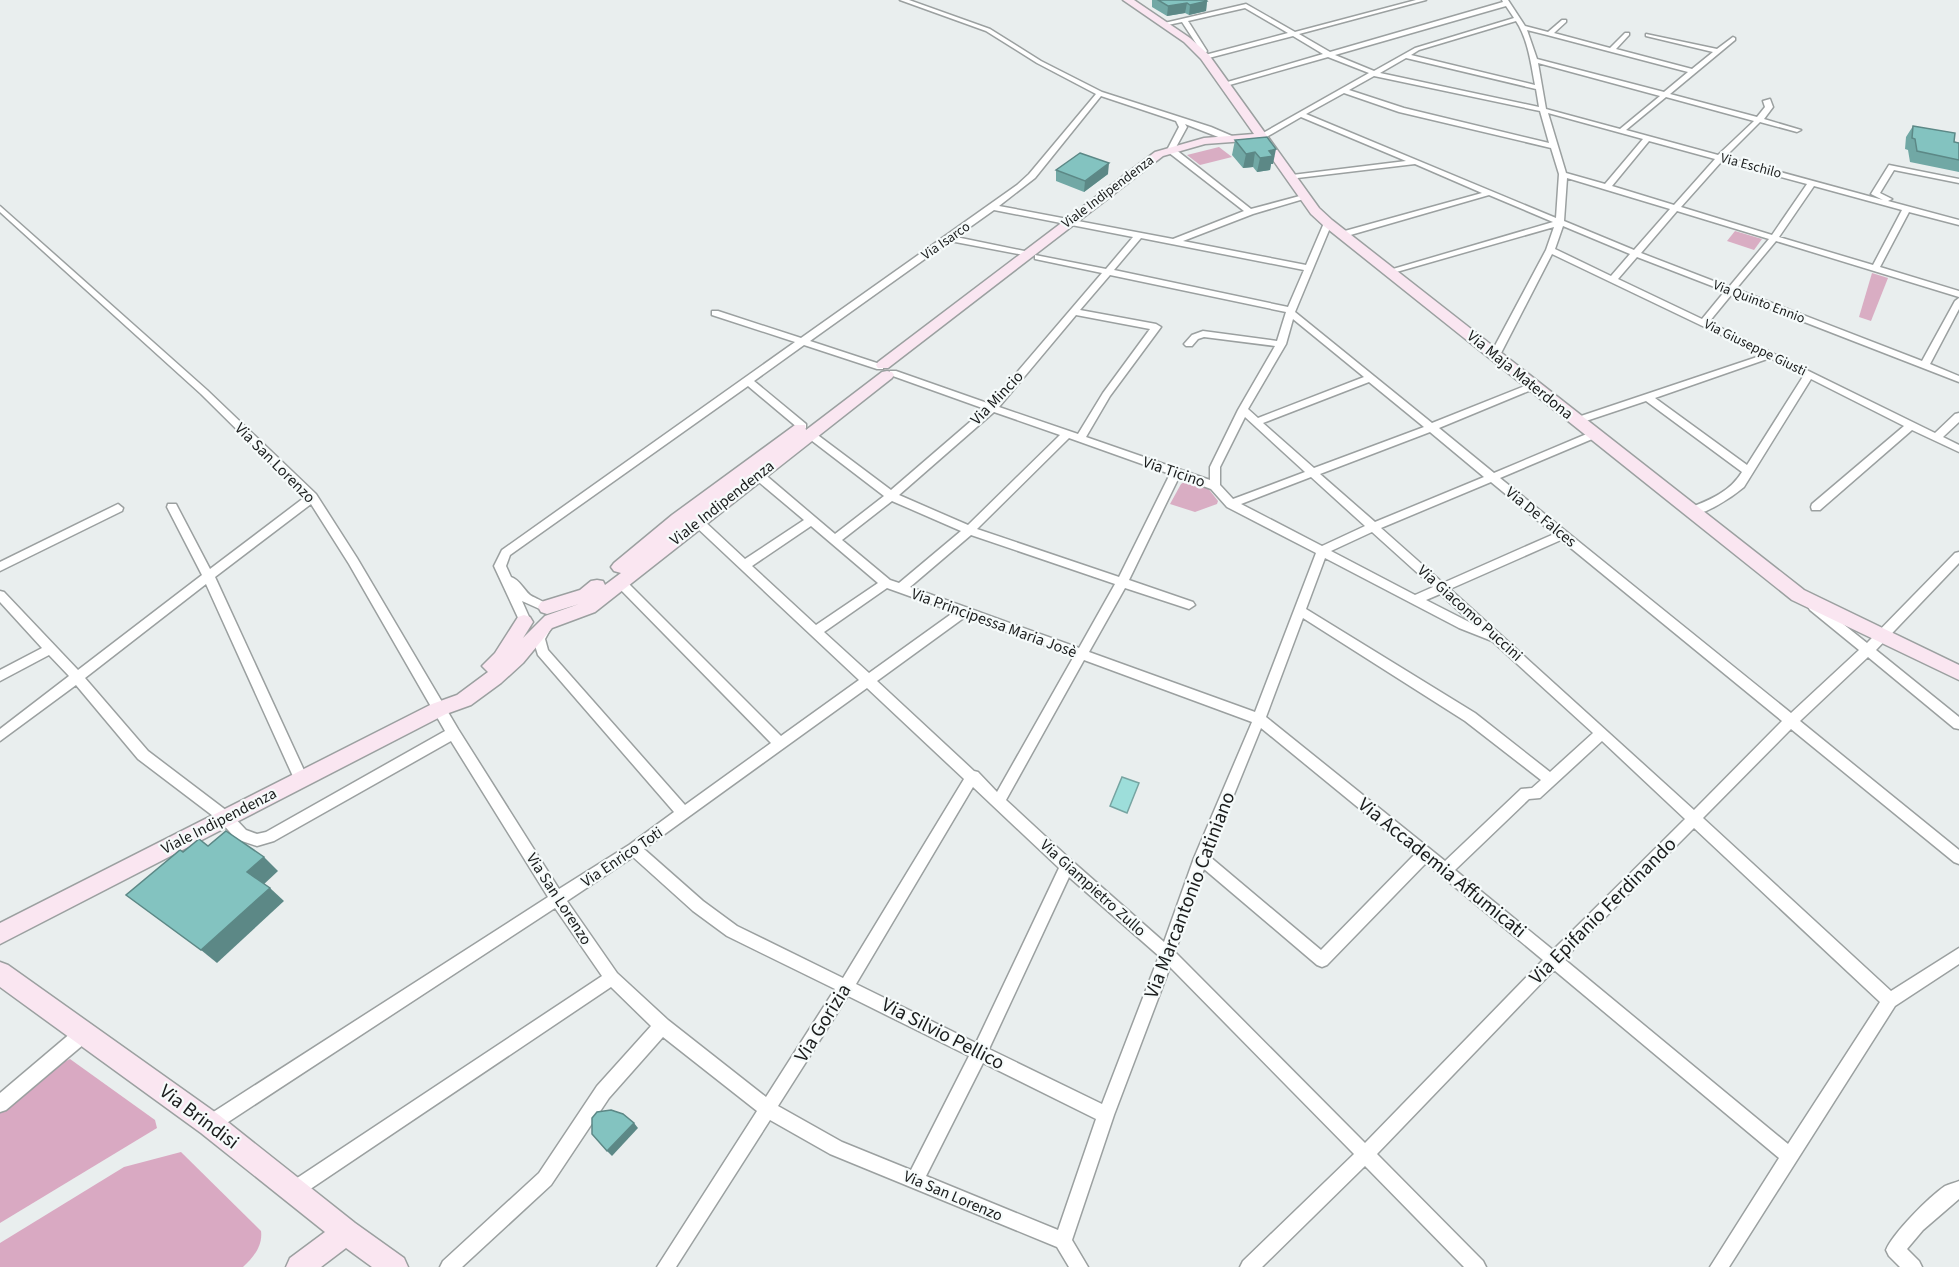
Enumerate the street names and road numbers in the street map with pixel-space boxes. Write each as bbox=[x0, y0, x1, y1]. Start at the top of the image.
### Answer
street label: Via Eschilo bbox=[1718, 148, 1784, 184]
street label: Viale Indipendenza bbox=[1058, 151, 1158, 233]
street label: Via Isarco bbox=[918, 217, 974, 265]
street label: Via Quinto Ennio bbox=[1710, 275, 1808, 329]
street label: Via Giuseppe Giusti bbox=[1700, 315, 1810, 381]
street label: Via Maja Materdona bbox=[1462, 325, 1578, 425]
street label: Via Mincio bbox=[966, 366, 1028, 430]
street label: Via San Lorenzo bbox=[230, 418, 320, 508]
street label: Via Ticino bbox=[1140, 451, 1208, 493]
street label: Viale Indipendenza bbox=[665, 455, 779, 551]
street label: Via De Falces bbox=[1501, 482, 1581, 553]
street label: Via Giacomo Puccini bbox=[1413, 560, 1527, 666]
street label: Via Principessa Maria Josè bbox=[908, 583, 1080, 663]
street label: Viale Indipendenza bbox=[157, 782, 281, 860]
street label: Via Marcantonio Catiniano bbox=[1138, 788, 1242, 1002]
street label: Via Accademia Affumicati bbox=[1352, 791, 1532, 945]
street label: Via Enrico Toti bbox=[577, 822, 667, 892]
street label: Via Epifanio Ferdinando bbox=[1523, 831, 1683, 991]
street label: Via Giampietro Zullo bbox=[1035, 834, 1151, 942]
street label: Via San Lorenzo bbox=[521, 849, 597, 949]
street label: Via Gorizia bbox=[788, 978, 858, 1068]
street label: Via Silvio Pellico bbox=[877, 991, 1009, 1077]
street label: Via Brindisi bbox=[153, 1078, 245, 1156]
street label: Via San Lorenzo bbox=[900, 1165, 1006, 1227]

